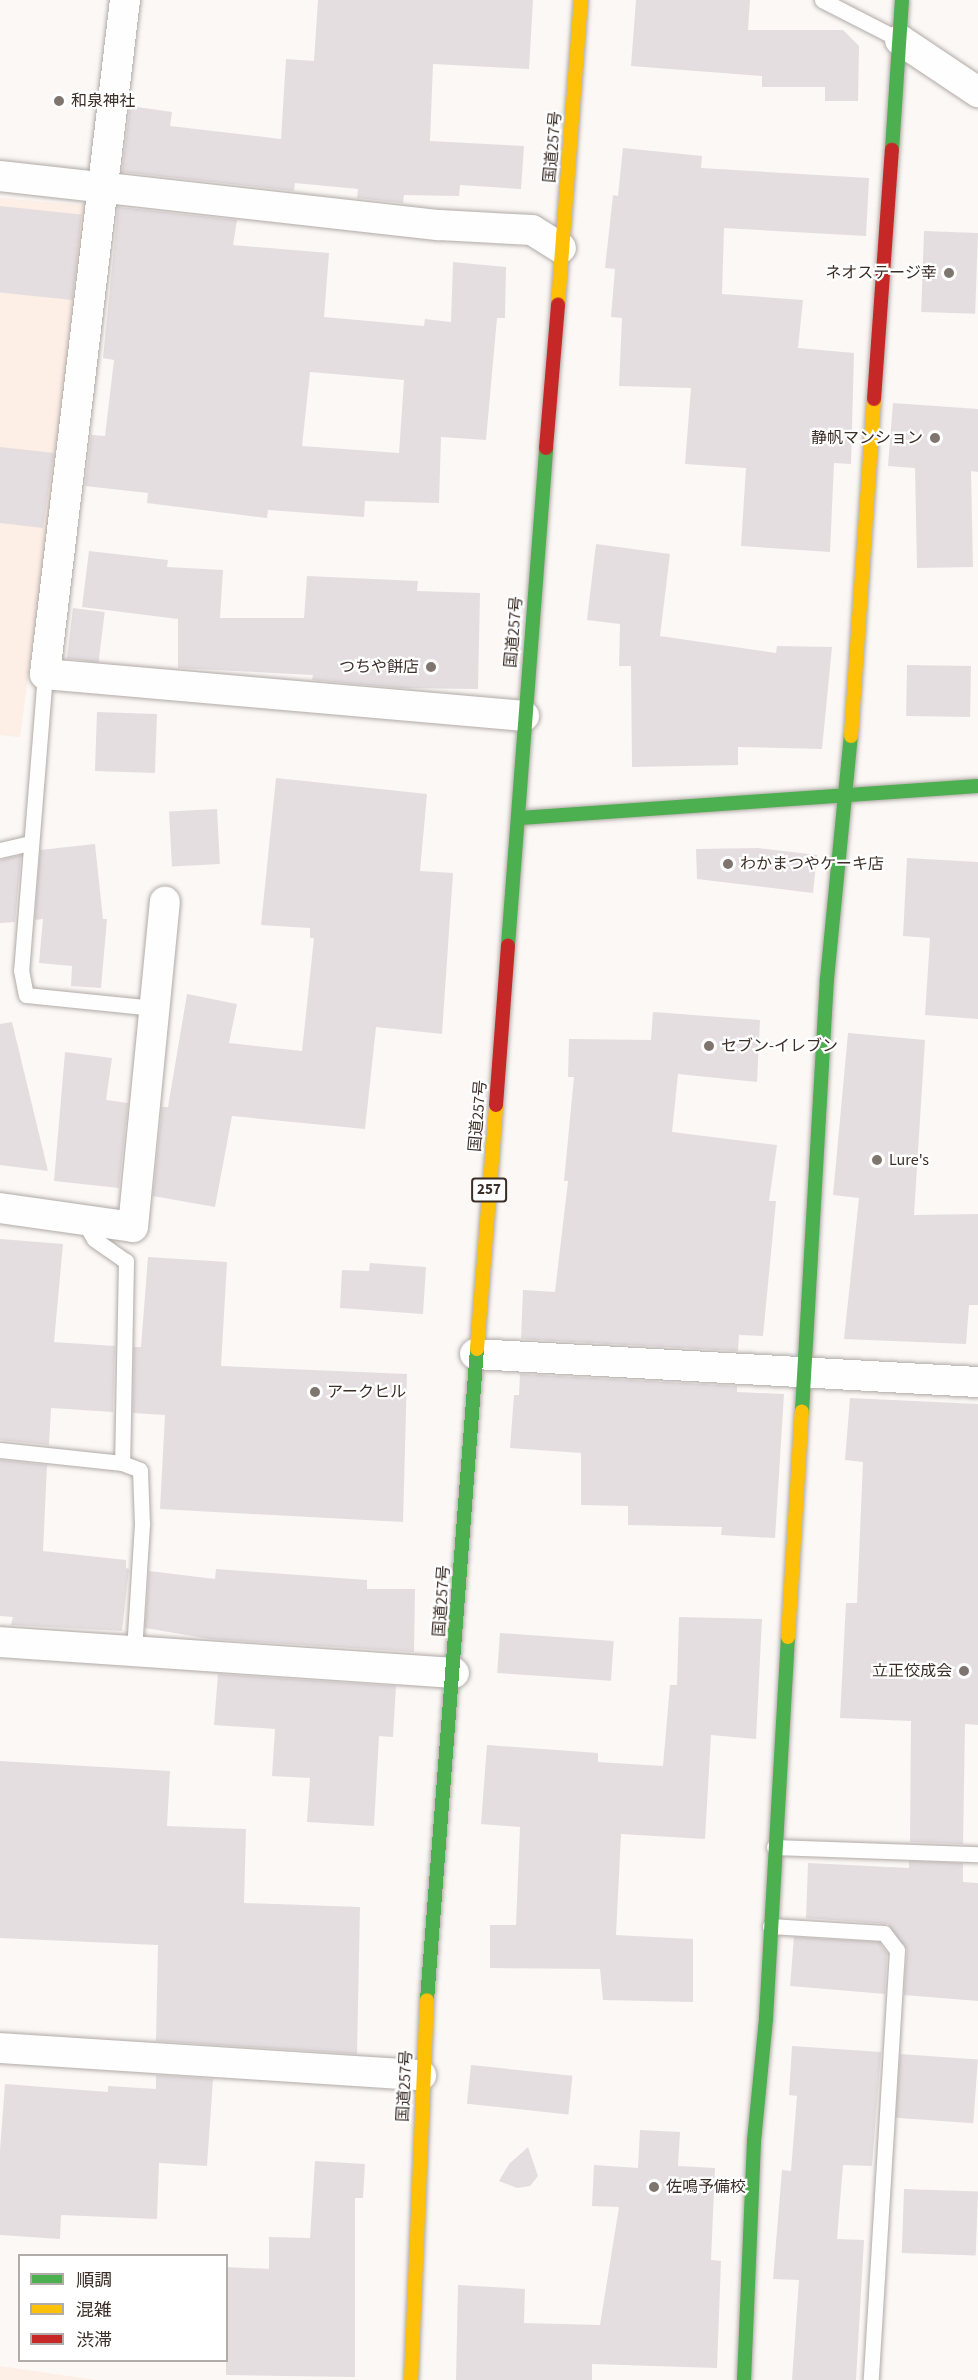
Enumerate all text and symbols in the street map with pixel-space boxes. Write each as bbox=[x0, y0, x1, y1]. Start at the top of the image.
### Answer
place label: 和泉神社 bbox=[71, 91, 135, 111]
marker: 和泉神社 bbox=[52, 94, 66, 108]
street label: 国道257号 bbox=[540, 110, 566, 184]
place label: ネオステージ幸 bbox=[825, 263, 937, 283]
marker: ネオステージ幸 bbox=[942, 266, 956, 280]
place label: 静帆マンション bbox=[811, 428, 923, 448]
marker: 静帆マンション bbox=[928, 431, 942, 445]
street label: 国道257号 bbox=[501, 595, 527, 669]
place label: つちや餅店 bbox=[339, 657, 419, 677]
marker: つちや餅店 bbox=[424, 660, 438, 674]
place label: わかまつやケーキ店 bbox=[740, 854, 884, 874]
marker: わかまつやケーキ店 bbox=[721, 857, 735, 871]
place label: セブン-イレブン bbox=[721, 1036, 838, 1056]
marker: セブン-イレブン bbox=[702, 1039, 716, 1053]
street label: 国道257号 bbox=[465, 1079, 491, 1153]
place label: Lure's bbox=[889, 1150, 929, 1170]
marker: Lure's bbox=[870, 1153, 884, 1167]
road number: 257 bbox=[471, 1178, 507, 1202]
place label: アークヒル bbox=[327, 1382, 406, 1402]
marker: アークヒル bbox=[308, 1385, 322, 1399]
street label: 国道257号 bbox=[430, 1564, 454, 1638]
place label: 立正佼成会 bbox=[872, 1661, 952, 1681]
marker: 立正佼成会 bbox=[957, 1664, 971, 1678]
street label: 国道257号 bbox=[394, 2050, 416, 2122]
place label: 佐鳴予備校 bbox=[666, 2177, 746, 2197]
marker: 佐鳴予備校 bbox=[647, 2180, 661, 2194]
legend bbox=[18, 2254, 228, 2362]
text: 順調 bbox=[76, 2268, 112, 2293]
text: 混雑 bbox=[76, 2298, 112, 2323]
text: 渋滞 bbox=[76, 2328, 112, 2353]

